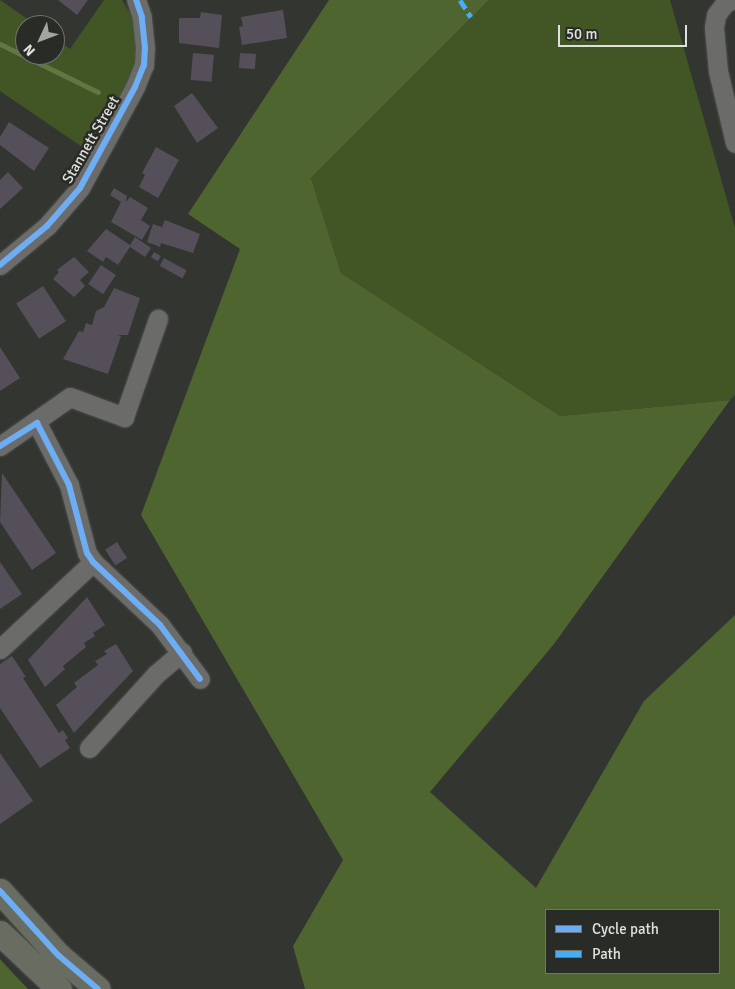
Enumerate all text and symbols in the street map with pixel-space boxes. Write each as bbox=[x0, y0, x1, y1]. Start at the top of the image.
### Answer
north arrow bbox=[15, 15, 65, 65]
scale bar bbox=[560, 15, 689, 47]
text: 50 m bbox=[566, 25, 597, 43]
text: N bbox=[20, 41, 39, 59]
street label: Stannett Street bbox=[59, 93, 123, 187]
legend bbox=[545, 909, 720, 974]
text: Cycle path bbox=[592, 920, 659, 938]
text: Path bbox=[592, 945, 621, 963]

